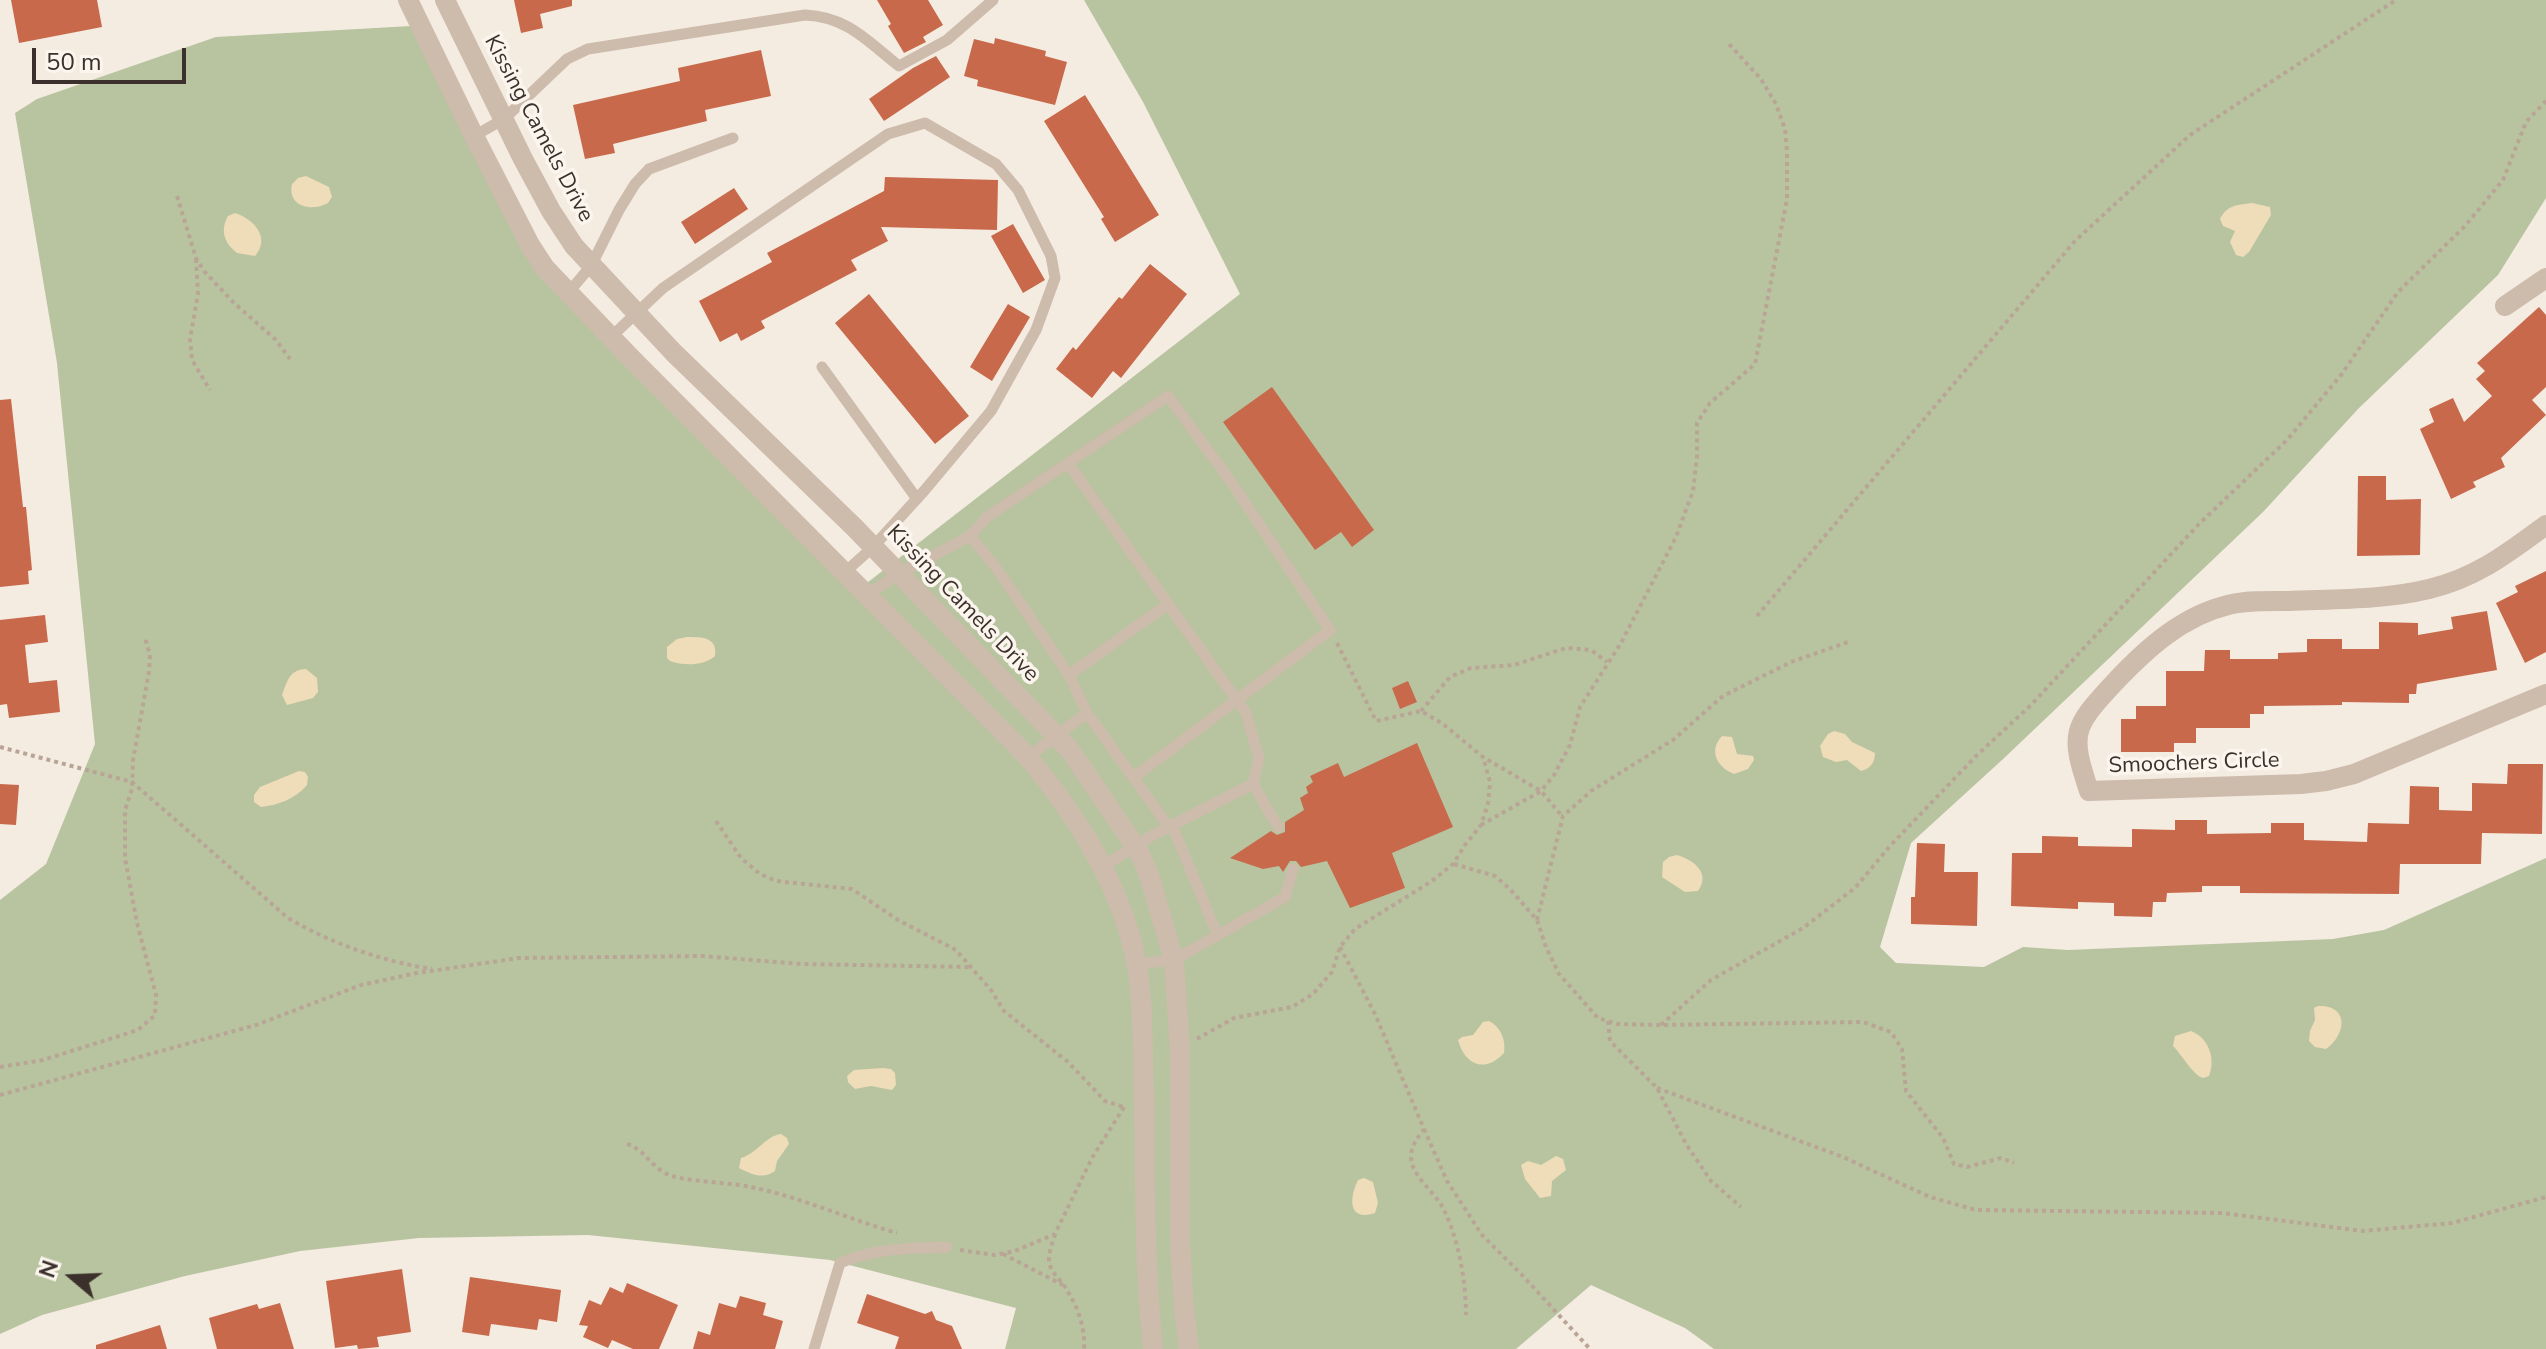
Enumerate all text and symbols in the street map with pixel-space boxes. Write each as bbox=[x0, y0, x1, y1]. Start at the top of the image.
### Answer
street label: Kissing Camels Drive bbox=[478, 31, 598, 227]
scale bar bbox=[36, 32, 190, 82]
text: 50 m bbox=[46, 46, 102, 78]
street label: Kissing Camels Drive bbox=[880, 520, 1044, 688]
street label: Smoochers Circle bbox=[2108, 748, 2280, 780]
north arrow bbox=[32, 1237, 112, 1317]
text: N bbox=[32, 1257, 66, 1282]

